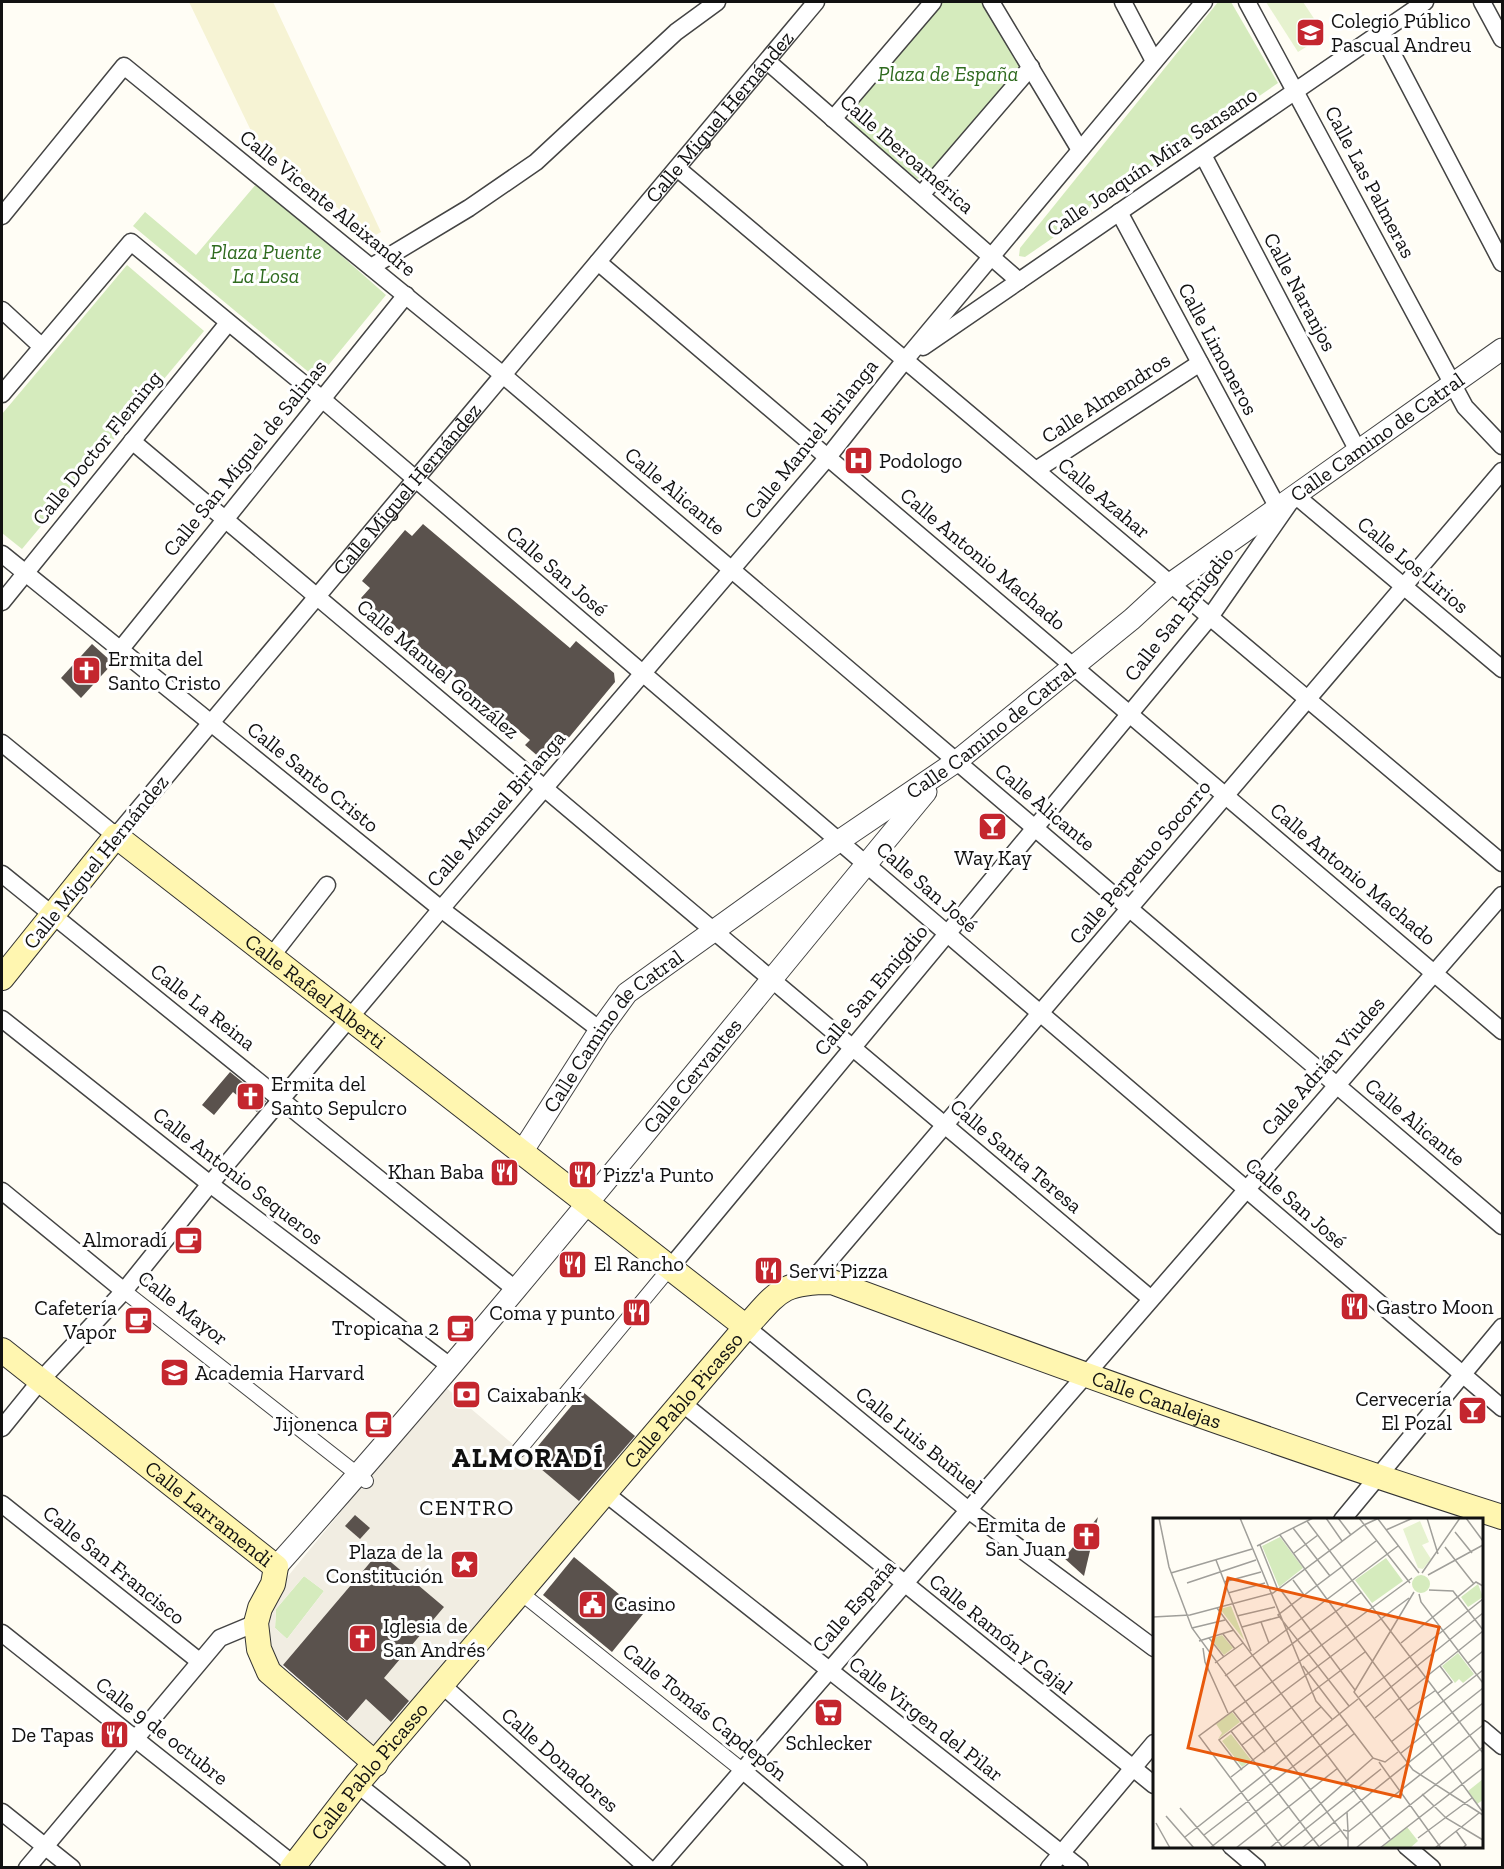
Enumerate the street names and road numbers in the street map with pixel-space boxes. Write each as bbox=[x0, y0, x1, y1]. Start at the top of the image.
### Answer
street label: Calle Miguel Hernández bbox=[640, 25, 799, 208]
street label: Calle Joaquín Mira Sansano bbox=[1042, 82, 1262, 241]
street label: Calle Iberoamérica bbox=[835, 89, 980, 219]
street label: Calle Las Palmeras bbox=[1320, 101, 1421, 262]
street label: Calle Vicente Aleixandre bbox=[235, 124, 422, 281]
street label: Calle Naranjos bbox=[1258, 228, 1342, 356]
street label: Calle Limoneros bbox=[1173, 278, 1264, 419]
street label: Calle Almendros bbox=[1037, 347, 1175, 448]
street label: Calle San Miguel de Salinas bbox=[158, 354, 332, 561]
street label: Calle Manuel Birlanga bbox=[738, 354, 883, 524]
street label: Calle Doctor Fleming bbox=[27, 365, 167, 530]
street label: Calle Camino de Catral bbox=[1285, 367, 1469, 507]
street label: Calle Miguel Hernández bbox=[327, 397, 486, 580]
street label: Calle Alicante bbox=[620, 441, 731, 540]
street label: Calle Azahar bbox=[1053, 452, 1156, 544]
street label: Calle Antonio Machado bbox=[895, 482, 1071, 635]
street label: Calle Los Lirios bbox=[1353, 511, 1474, 618]
street label: Calle San José bbox=[502, 520, 613, 622]
street label: Calle San Emigdio bbox=[1118, 541, 1239, 686]
street label: Calle Manuel González bbox=[352, 593, 525, 744]
street label: Calle Camino de Catral bbox=[901, 657, 1080, 804]
street label: Calle Santo Cristo bbox=[242, 716, 384, 837]
street label: Calle Manuel Birlanga bbox=[421, 726, 570, 892]
street label: Calle Alicante bbox=[990, 757, 1101, 856]
street label: Calle Miguel Hernández bbox=[18, 769, 174, 954]
street label: Calle Perpetuo Socorro bbox=[1063, 774, 1216, 949]
street label: Calle Antonio Machado bbox=[1265, 797, 1441, 950]
street label: Calle San José bbox=[872, 836, 983, 938]
street label: Calle San Emigdio bbox=[808, 919, 933, 1060]
street label: Calle Rafael Alberti bbox=[240, 928, 391, 1054]
street label: Calle Camino de Catral bbox=[538, 944, 688, 1117]
street label: Calle La Reina bbox=[146, 958, 261, 1055]
street label: Calle Adrián Viudes bbox=[1255, 991, 1390, 1140]
street label: Calle Cervantes bbox=[638, 1013, 747, 1138]
street label: Calle Alicante bbox=[1360, 1072, 1471, 1171]
street label: Calle Santa Teresa bbox=[945, 1093, 1087, 1218]
street label: Calle Antonio Sequeros bbox=[148, 1101, 328, 1250]
street label: Calle San José bbox=[1241, 1152, 1352, 1254]
street label: Calle Mayor bbox=[133, 1265, 233, 1351]
street label: Calle Pablo Picasso bbox=[618, 1327, 748, 1473]
street label: Calle Canalejas bbox=[1089, 1365, 1225, 1434]
street label: Calle Luis Buñuel bbox=[851, 1381, 988, 1499]
street label: Calle Larramendi bbox=[140, 1455, 278, 1572]
street label: Calle San Francisco bbox=[38, 1500, 190, 1630]
street label: Calle España bbox=[806, 1554, 901, 1657]
street label: Calle Ramón y Cajal bbox=[924, 1568, 1078, 1700]
street label: Calle Tomás Capdepón bbox=[618, 1637, 793, 1786]
street label: Calle Virgen del Pilar bbox=[844, 1651, 1009, 1787]
street label: Calle 9 de octubre bbox=[91, 1671, 234, 1790]
street label: Calle Pablo Picasso bbox=[305, 1697, 433, 1845]
street label: Calle Donadores bbox=[496, 1702, 624, 1817]

